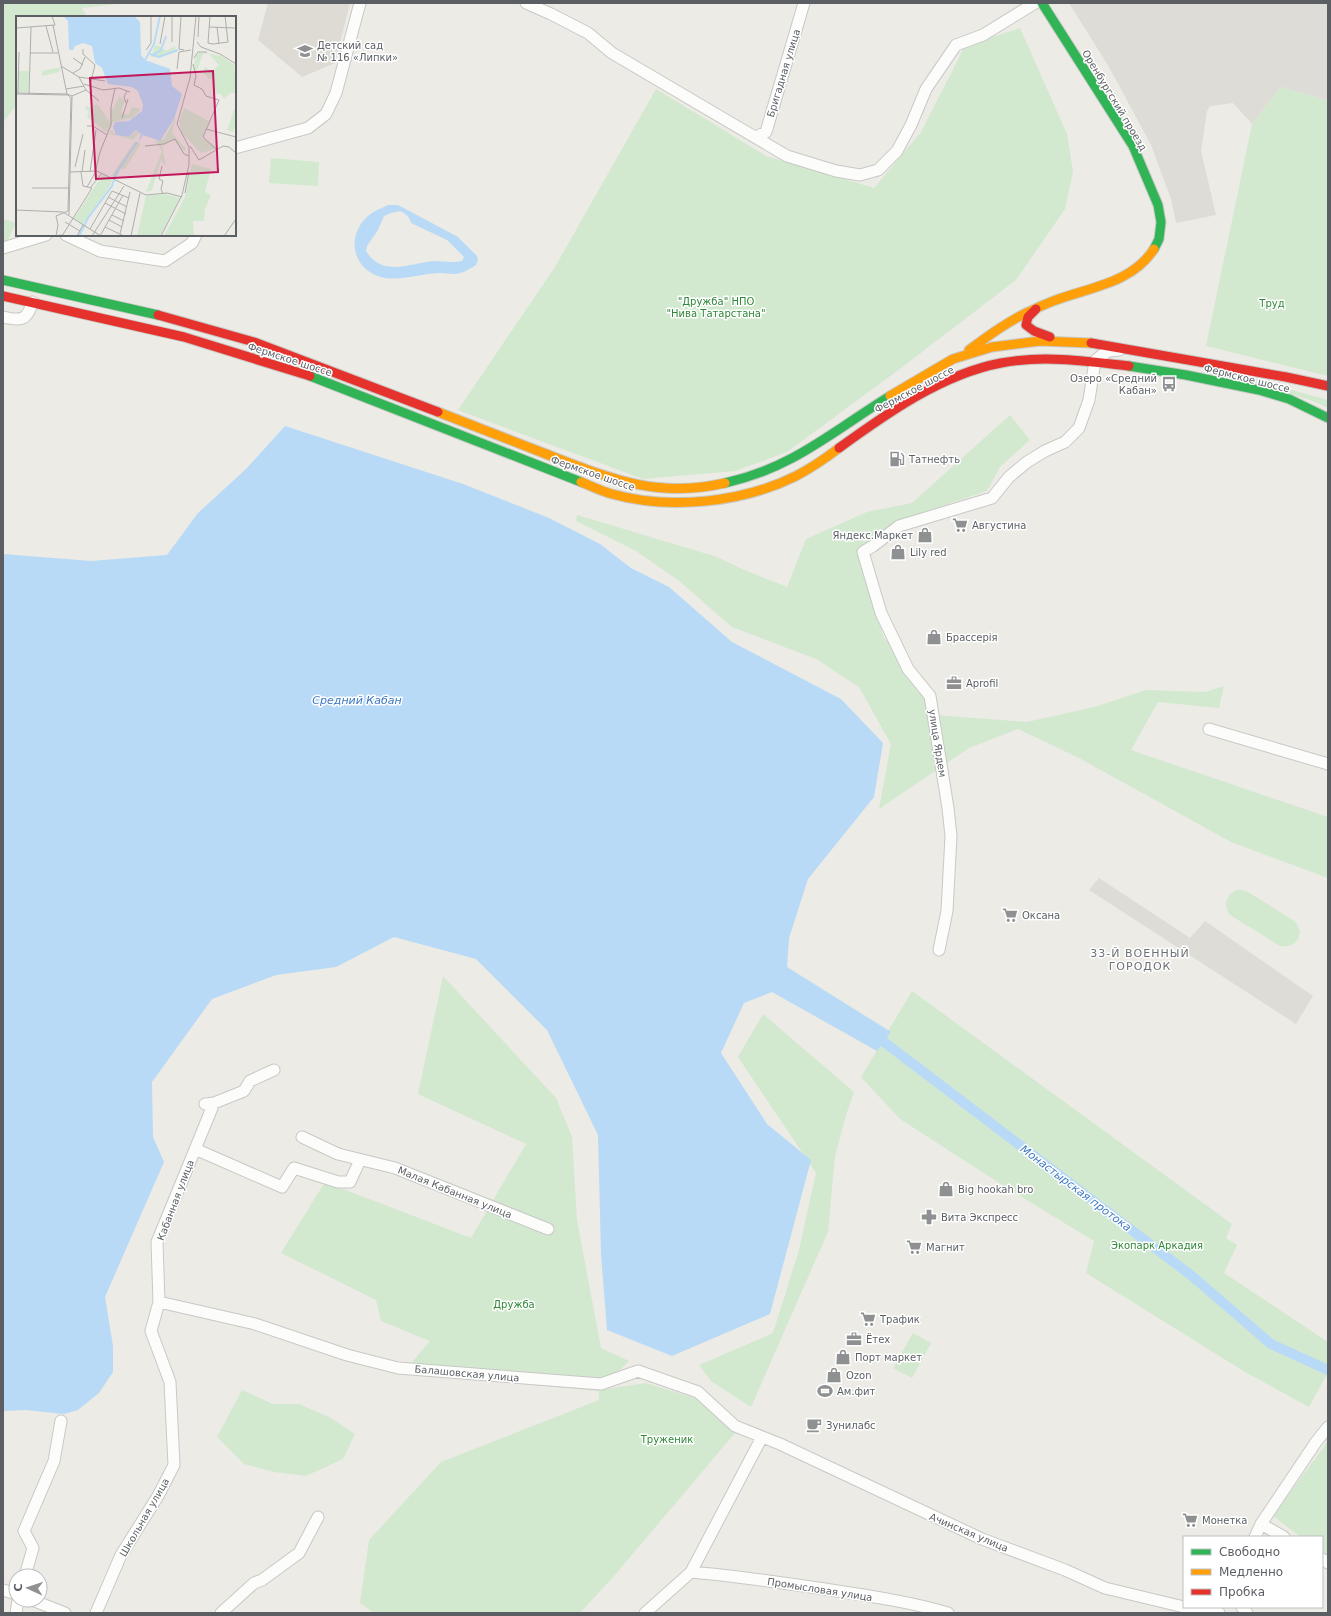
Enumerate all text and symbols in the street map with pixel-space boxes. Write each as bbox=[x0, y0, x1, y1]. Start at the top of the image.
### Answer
inset map bbox=[16, 16, 236, 236]
street label: Бригадная улица bbox=[765, 28, 802, 119]
place label: Детский сад № 116 «Липки» bbox=[317, 40, 398, 63]
school or university icon: Детский сад № 116 «Липки» bbox=[296, 42, 314, 60]
street label: Оренбургский проезд bbox=[1080, 48, 1149, 153]
park label: "Дружба" НПО "Нива Татарстана" bbox=[666, 296, 766, 319]
park label: Труд bbox=[1258, 298, 1285, 309]
street label: Фермское шоссе bbox=[246, 341, 333, 378]
street label: Фермское шоссе bbox=[1203, 362, 1291, 394]
street label: Фермское шоссе bbox=[873, 364, 956, 415]
place label: Озеро «Средний Кабан» bbox=[1070, 373, 1157, 396]
bus stop icon: Озеро «Средний Кабан» bbox=[1160, 375, 1178, 393]
fuel station icon: Татнефть bbox=[888, 450, 906, 468]
street label: Фермское шоссе bbox=[549, 454, 636, 493]
place label: Татнефть bbox=[908, 454, 960, 465]
supermarket icon: Августина bbox=[951, 516, 969, 534]
place label: Августина bbox=[972, 520, 1026, 531]
shop icon: Яндекс.Маркет bbox=[916, 526, 934, 544]
place label: Яндекс.Маркет bbox=[833, 530, 913, 541]
shop icon: Lily red bbox=[889, 543, 907, 561]
place label: Lily red bbox=[910, 547, 947, 558]
shop icon: Брассерiя bbox=[925, 628, 943, 646]
place label: Брассерiя bbox=[946, 632, 998, 643]
office icon: Aprofil bbox=[945, 674, 963, 692]
place label: Aprofil bbox=[966, 678, 998, 689]
water label: Средний Кабан bbox=[312, 694, 402, 707]
street label: улица Ярдем bbox=[927, 708, 948, 778]
supermarket icon: Оксана bbox=[1001, 906, 1019, 924]
place label: Оксана bbox=[1022, 910, 1060, 921]
district label: 33-Й ВОЕННЫЙ ГОРОДОК bbox=[1090, 947, 1190, 973]
water label: Монастырская протока bbox=[1018, 1143, 1134, 1234]
street label: Кабанная улица bbox=[155, 1158, 196, 1242]
street label: Малая Кабанная улица bbox=[396, 1164, 513, 1220]
shop icon: Big hookah bro bbox=[937, 1180, 955, 1198]
place label: Big hookah bro bbox=[958, 1184, 1033, 1195]
pharmacy icon: Вита Экспресс bbox=[920, 1208, 938, 1226]
place label: Вита Экспресс bbox=[941, 1212, 1018, 1223]
supermarket icon: Магнит bbox=[905, 1238, 923, 1256]
park label: Экопарк Аркадия bbox=[1111, 1240, 1203, 1251]
place label: Магнит bbox=[926, 1242, 965, 1253]
park label: Дружба bbox=[493, 1299, 535, 1310]
supermarket icon: Трафик bbox=[859, 1310, 877, 1328]
place label: Трафик bbox=[879, 1314, 920, 1325]
office icon: Ётех bbox=[845, 1330, 863, 1348]
place label: Ётех bbox=[866, 1333, 890, 1345]
shop icon: Порт маркет bbox=[834, 1348, 852, 1366]
place label: Порт маркет bbox=[855, 1352, 922, 1363]
street label: Балашовская улица bbox=[414, 1363, 520, 1384]
shop icon: Ozon bbox=[825, 1366, 843, 1384]
place label: Ozon bbox=[846, 1370, 872, 1381]
sports icon: Ам.фит bbox=[816, 1382, 834, 1400]
place label: Ам.фит bbox=[837, 1386, 876, 1397]
cafe icon: Зунилабс bbox=[805, 1416, 823, 1434]
place label: Зунилабс bbox=[826, 1420, 876, 1431]
park label: Труженик bbox=[640, 1434, 693, 1445]
street label: Школьная улица bbox=[117, 1476, 171, 1558]
street label: Ачинская улица bbox=[928, 1511, 1010, 1554]
supermarket icon: Монетка bbox=[1181, 1511, 1199, 1529]
place label: Монетка bbox=[1202, 1515, 1247, 1526]
legend bbox=[1183, 1536, 1323, 1608]
text: Свободно bbox=[1219, 1545, 1280, 1559]
text: Медленно bbox=[1219, 1565, 1283, 1579]
north arrow bbox=[8, 1568, 48, 1608]
street label: Промысловая улица bbox=[767, 1576, 873, 1603]
text: С bbox=[12, 1583, 25, 1592]
text: Пробка bbox=[1219, 1585, 1265, 1599]

